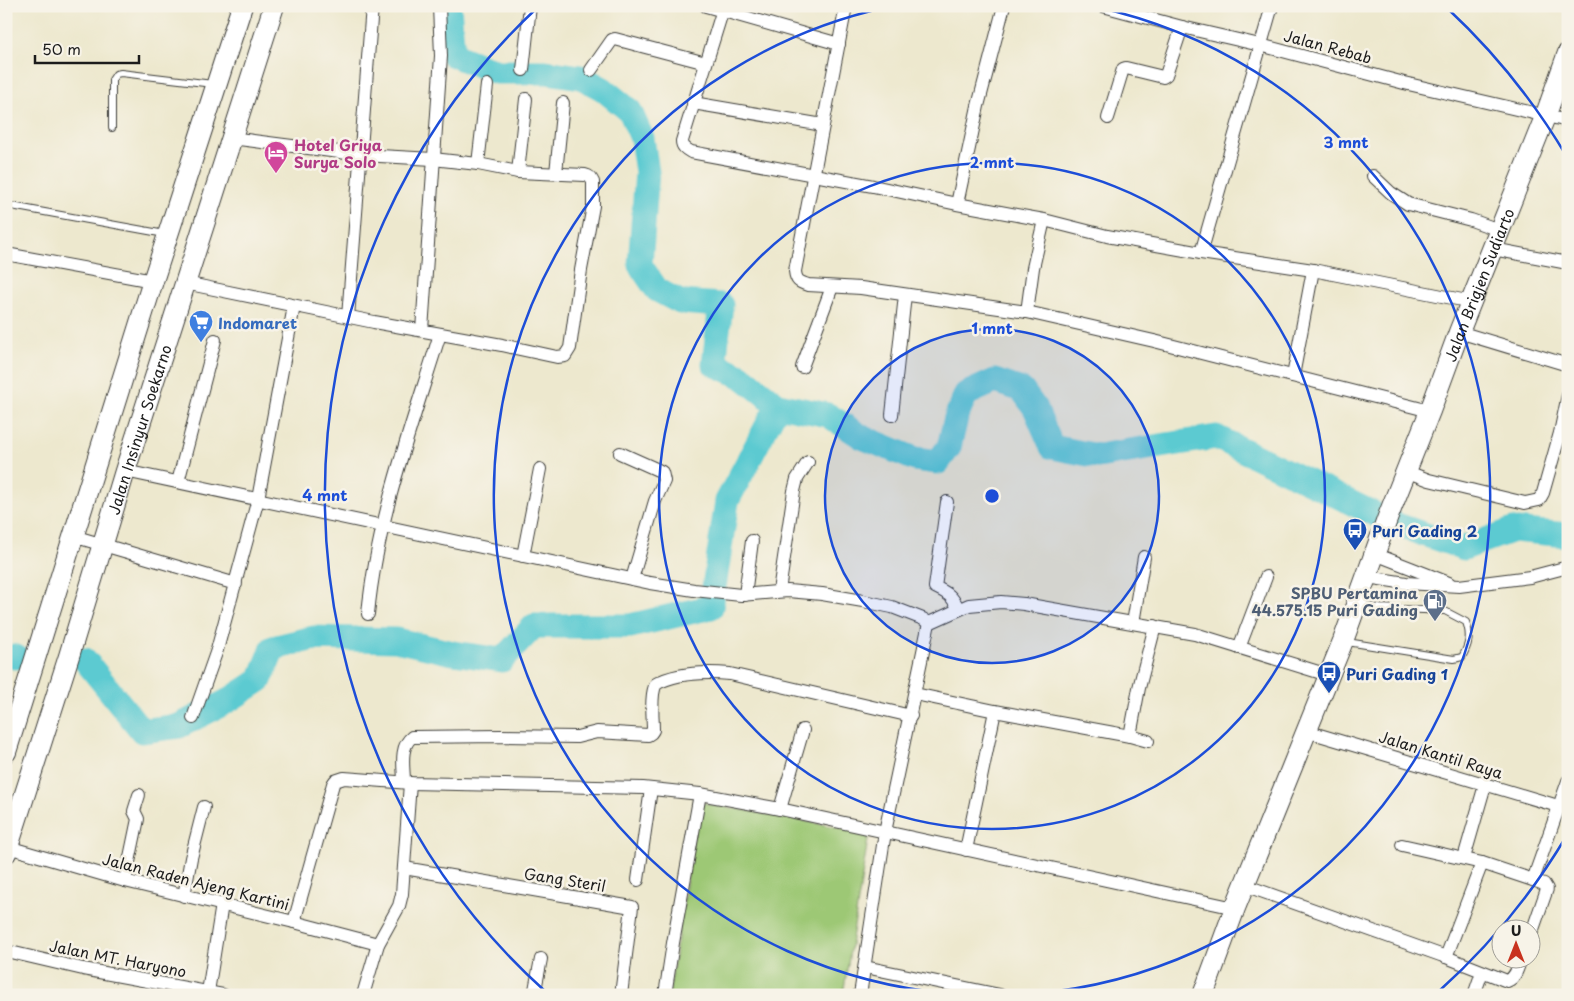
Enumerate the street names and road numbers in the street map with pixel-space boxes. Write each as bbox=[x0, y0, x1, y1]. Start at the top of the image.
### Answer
street label: Jalan Rebab bbox=[1282, 23, 1374, 69]
street label: Jalan Brigjen Sudiarto bbox=[1438, 205, 1519, 364]
street label: Jalan Insinyur Soekarno bbox=[101, 341, 176, 517]
street label: Jalan Kantil Raya bbox=[1376, 724, 1506, 784]
street label: Jalan Raden Ajeng Kartini bbox=[100, 847, 292, 915]
street label: Gang Steril bbox=[523, 861, 607, 897]
street label: Jalan MT. Haryono bbox=[48, 933, 188, 983]

